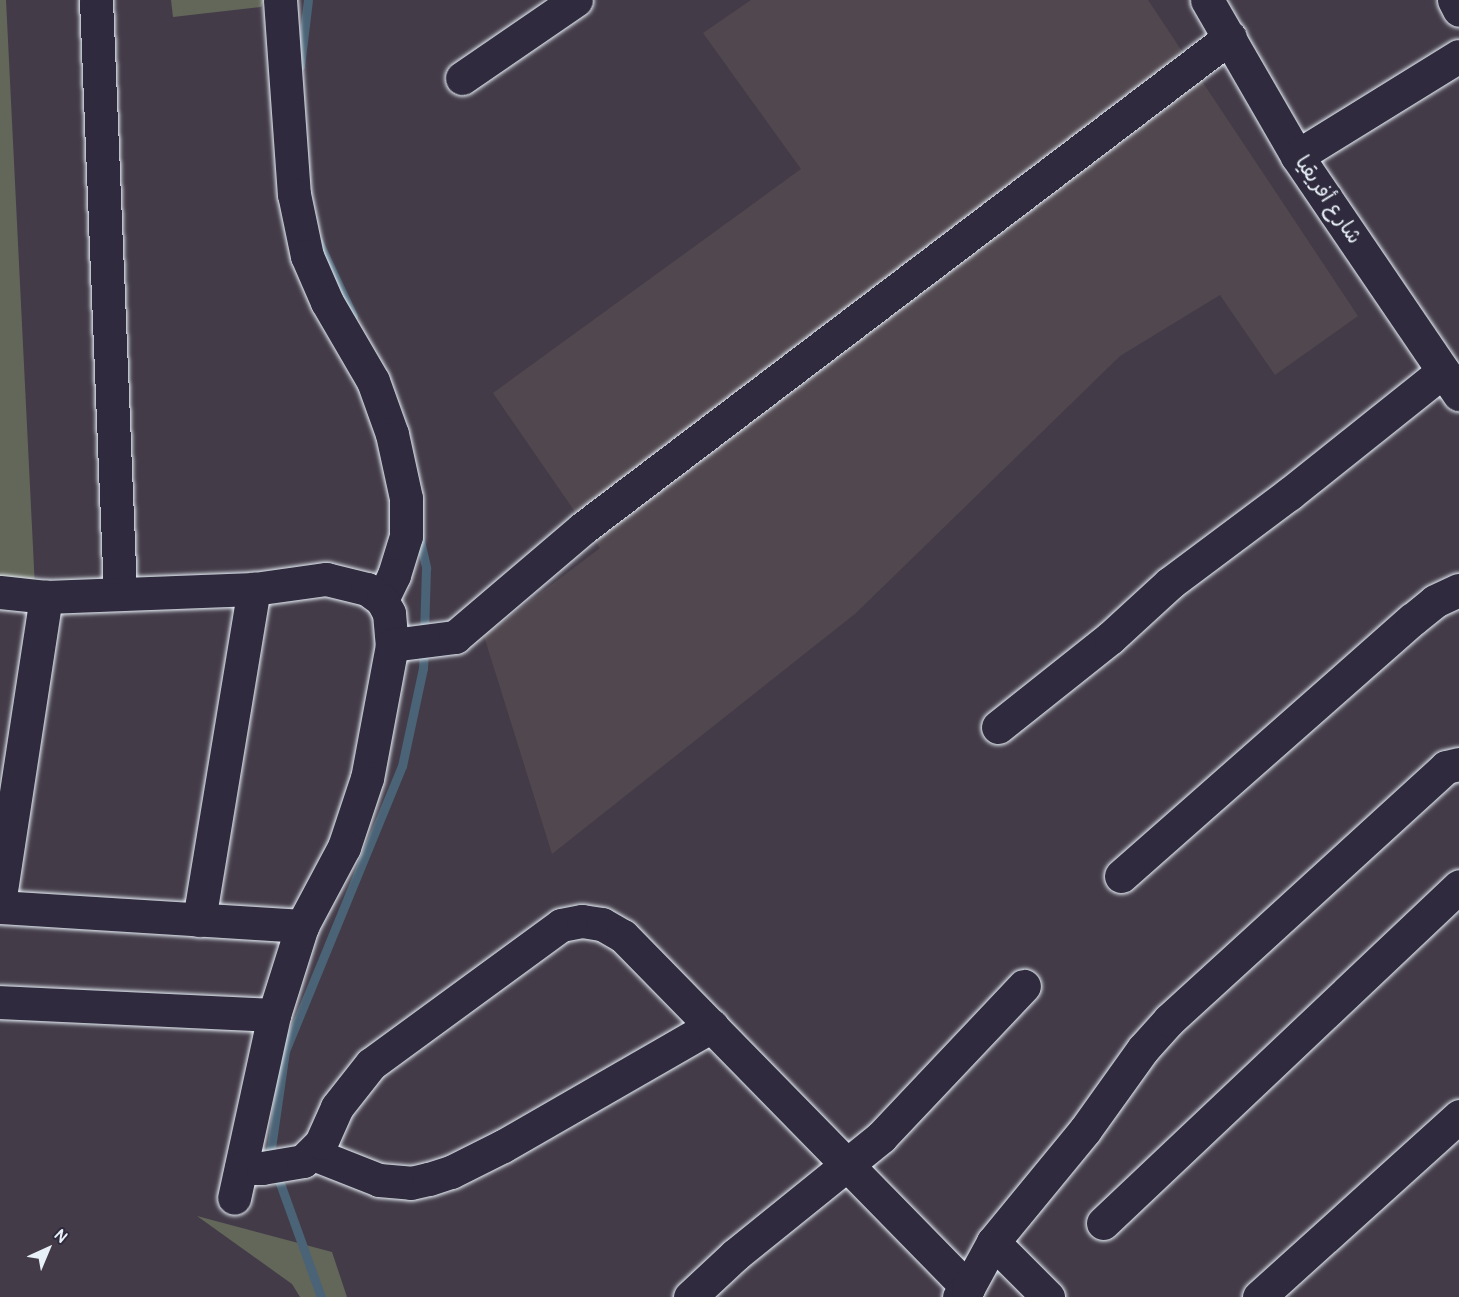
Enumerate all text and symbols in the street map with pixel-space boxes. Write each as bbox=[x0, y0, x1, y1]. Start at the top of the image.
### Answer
street label: شارع أفريقيا bbox=[1289, 151, 1367, 249]
north arrow bbox=[18, 1219, 78, 1279]
text: N bbox=[50, 1225, 71, 1247]

